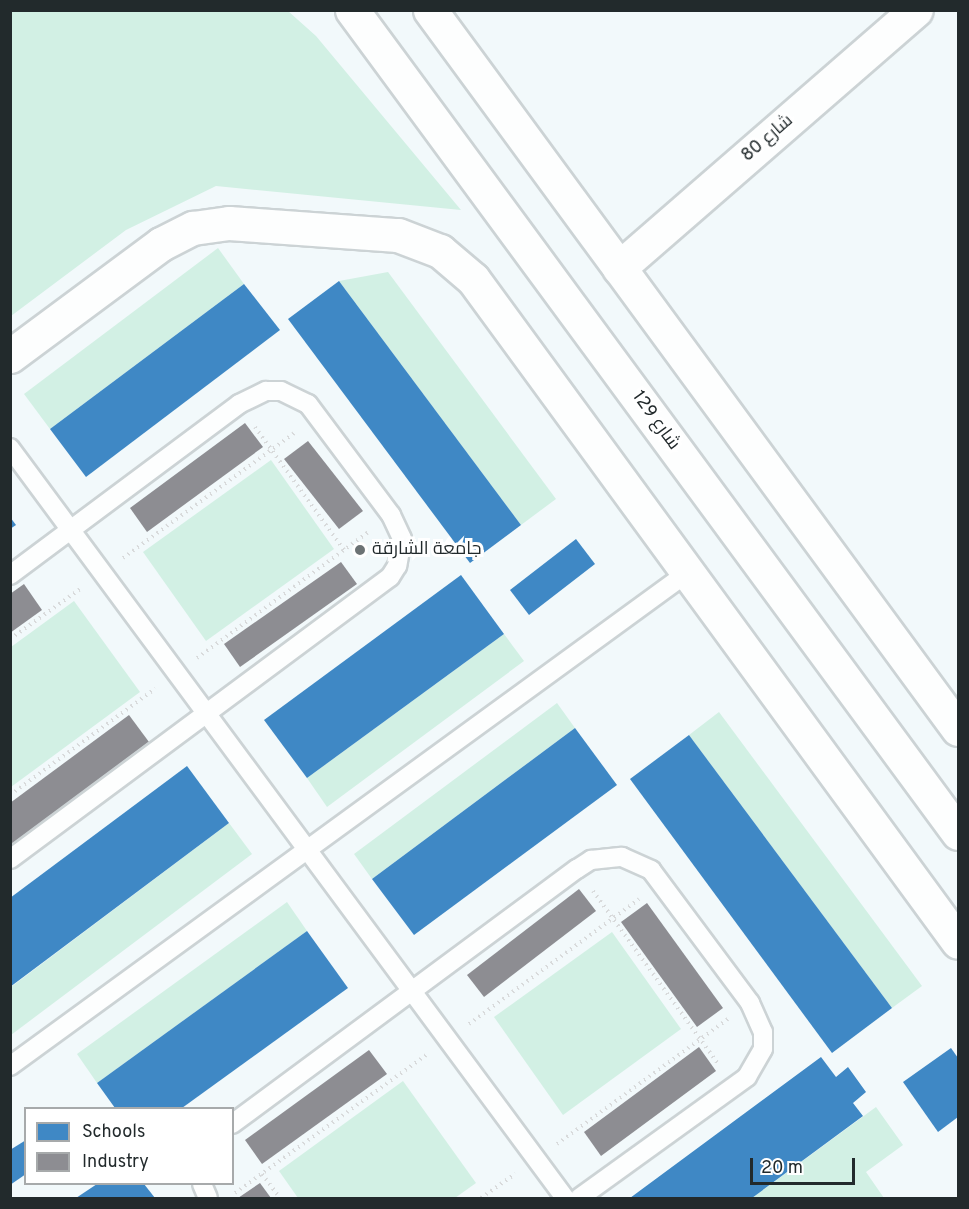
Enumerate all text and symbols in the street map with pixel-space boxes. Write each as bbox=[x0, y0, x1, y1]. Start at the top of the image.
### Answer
street label: شارع 80 bbox=[738, 111, 798, 167]
street label: شارع 129 bbox=[626, 387, 684, 455]
place label: جامعة الشارقة bbox=[372, 539, 482, 561]
marker: جامعة الشارقة bbox=[353, 543, 367, 557]
legend bbox=[24, 1107, 234, 1185]
text: Schools bbox=[82, 1121, 145, 1144]
scale bar bbox=[753, 1146, 858, 1184]
text: Industry bbox=[82, 1151, 149, 1174]
text: 20 m bbox=[761, 1157, 803, 1180]

